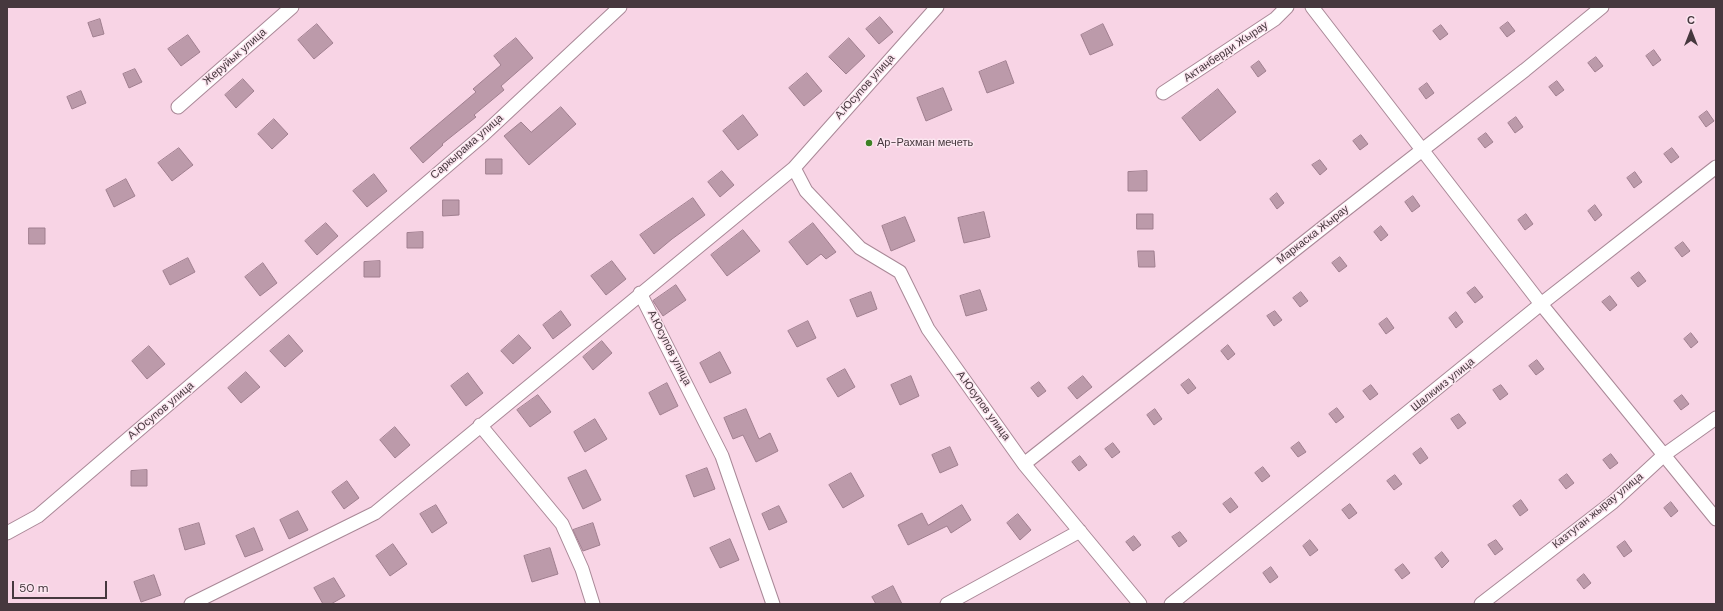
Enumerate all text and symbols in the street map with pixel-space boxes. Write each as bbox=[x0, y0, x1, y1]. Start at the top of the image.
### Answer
north arrow bbox=[1671, 12, 1711, 52]
text: С bbox=[1687, 13, 1695, 27]
street label: Актанберди Жырау bbox=[1181, 19, 1271, 85]
street label: Жеруйык улица bbox=[201, 26, 269, 88]
street label: А.Юсупов улица bbox=[832, 52, 898, 122]
street label: Саркырама улица bbox=[428, 112, 506, 182]
place label: Ар-Рахман мечеть bbox=[877, 136, 973, 150]
marker: Ар-Рахман мечеть bbox=[864, 138, 874, 148]
street label: Маркаска Жырау bbox=[1274, 203, 1352, 267]
street label: А.Юсупов улица bbox=[644, 308, 694, 388]
street label: Шалкииз улица bbox=[1409, 355, 1477, 415]
street label: А.Юсупов улица bbox=[953, 369, 1013, 443]
street label: А.Юсупов улица bbox=[125, 379, 197, 443]
street label: Казтуган жырау улица bbox=[1550, 470, 1646, 552]
scale bar bbox=[14, 573, 109, 599]
text: 50 m bbox=[19, 580, 48, 596]

